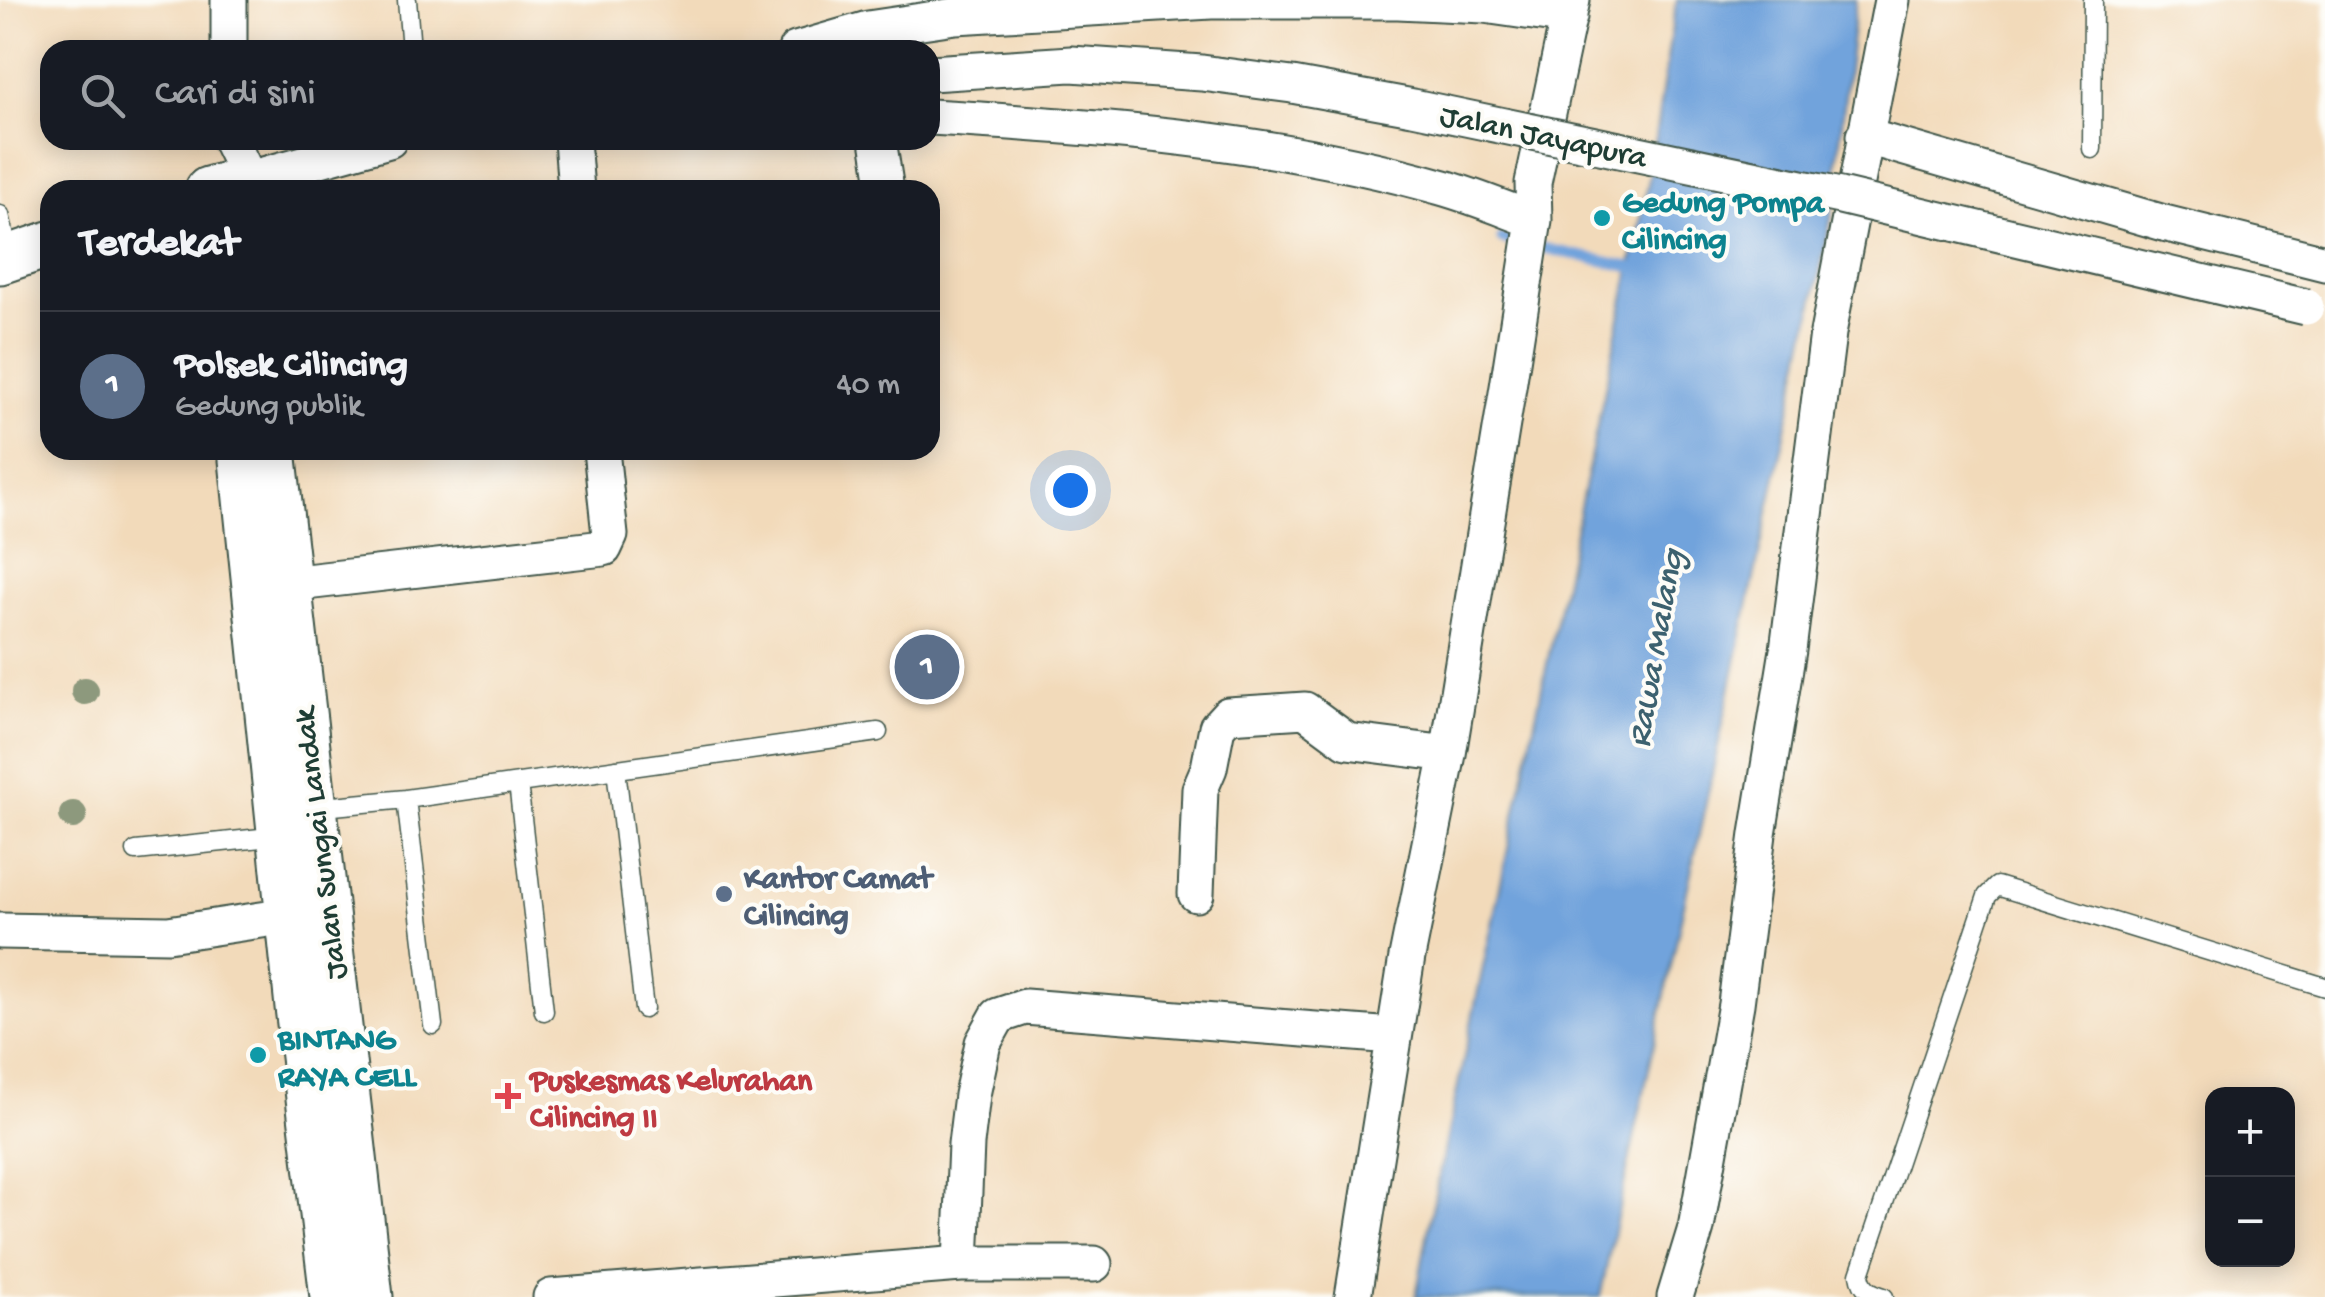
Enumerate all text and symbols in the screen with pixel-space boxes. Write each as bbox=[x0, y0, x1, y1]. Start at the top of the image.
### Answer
search box bbox=[40, 40, 940, 150]
icon: search bbox=[75, 68, 130, 123]
text: Cari di sini bbox=[155, 73, 315, 117]
street label: Jalan Jayapura bbox=[1436, 98, 1651, 180]
place label: Gedung Pompa Cilincing bbox=[1622, 186, 1826, 261]
marker: Gedung Pompa Cilincing bbox=[1591, 207, 1613, 229]
text: Terdekat bbox=[80, 221, 238, 270]
text: Polsek Cilincing bbox=[175, 345, 408, 389]
text: 1 bbox=[106, 367, 119, 405]
text: 40 m bbox=[836, 367, 900, 405]
text: Gedung publik bbox=[175, 389, 362, 427]
your location bbox=[1045, 465, 1096, 516]
water label: Rawa Malang bbox=[1621, 545, 1696, 751]
pin: 1 bbox=[894, 630, 960, 704]
street label: Jalan Sungai Landak bbox=[287, 703, 358, 981]
place label: Kantor Camat Cilincing bbox=[743, 862, 935, 937]
marker: Kantor Camat Cilincing bbox=[713, 883, 735, 905]
place label: BINTANG RAYA CELL bbox=[277, 1023, 418, 1098]
marker: BINTANG RAYA CELL bbox=[247, 1044, 269, 1066]
place label: Puskesmas Kelurahan Cilincing II bbox=[528, 1064, 813, 1139]
marker: Puskesmas Kelurahan Cilincing II bbox=[495, 1083, 521, 1109]
map controls bbox=[2205, 1087, 2295, 1267]
button: + bbox=[2205, 1087, 2295, 1177]
button: − bbox=[2205, 1177, 2295, 1267]

